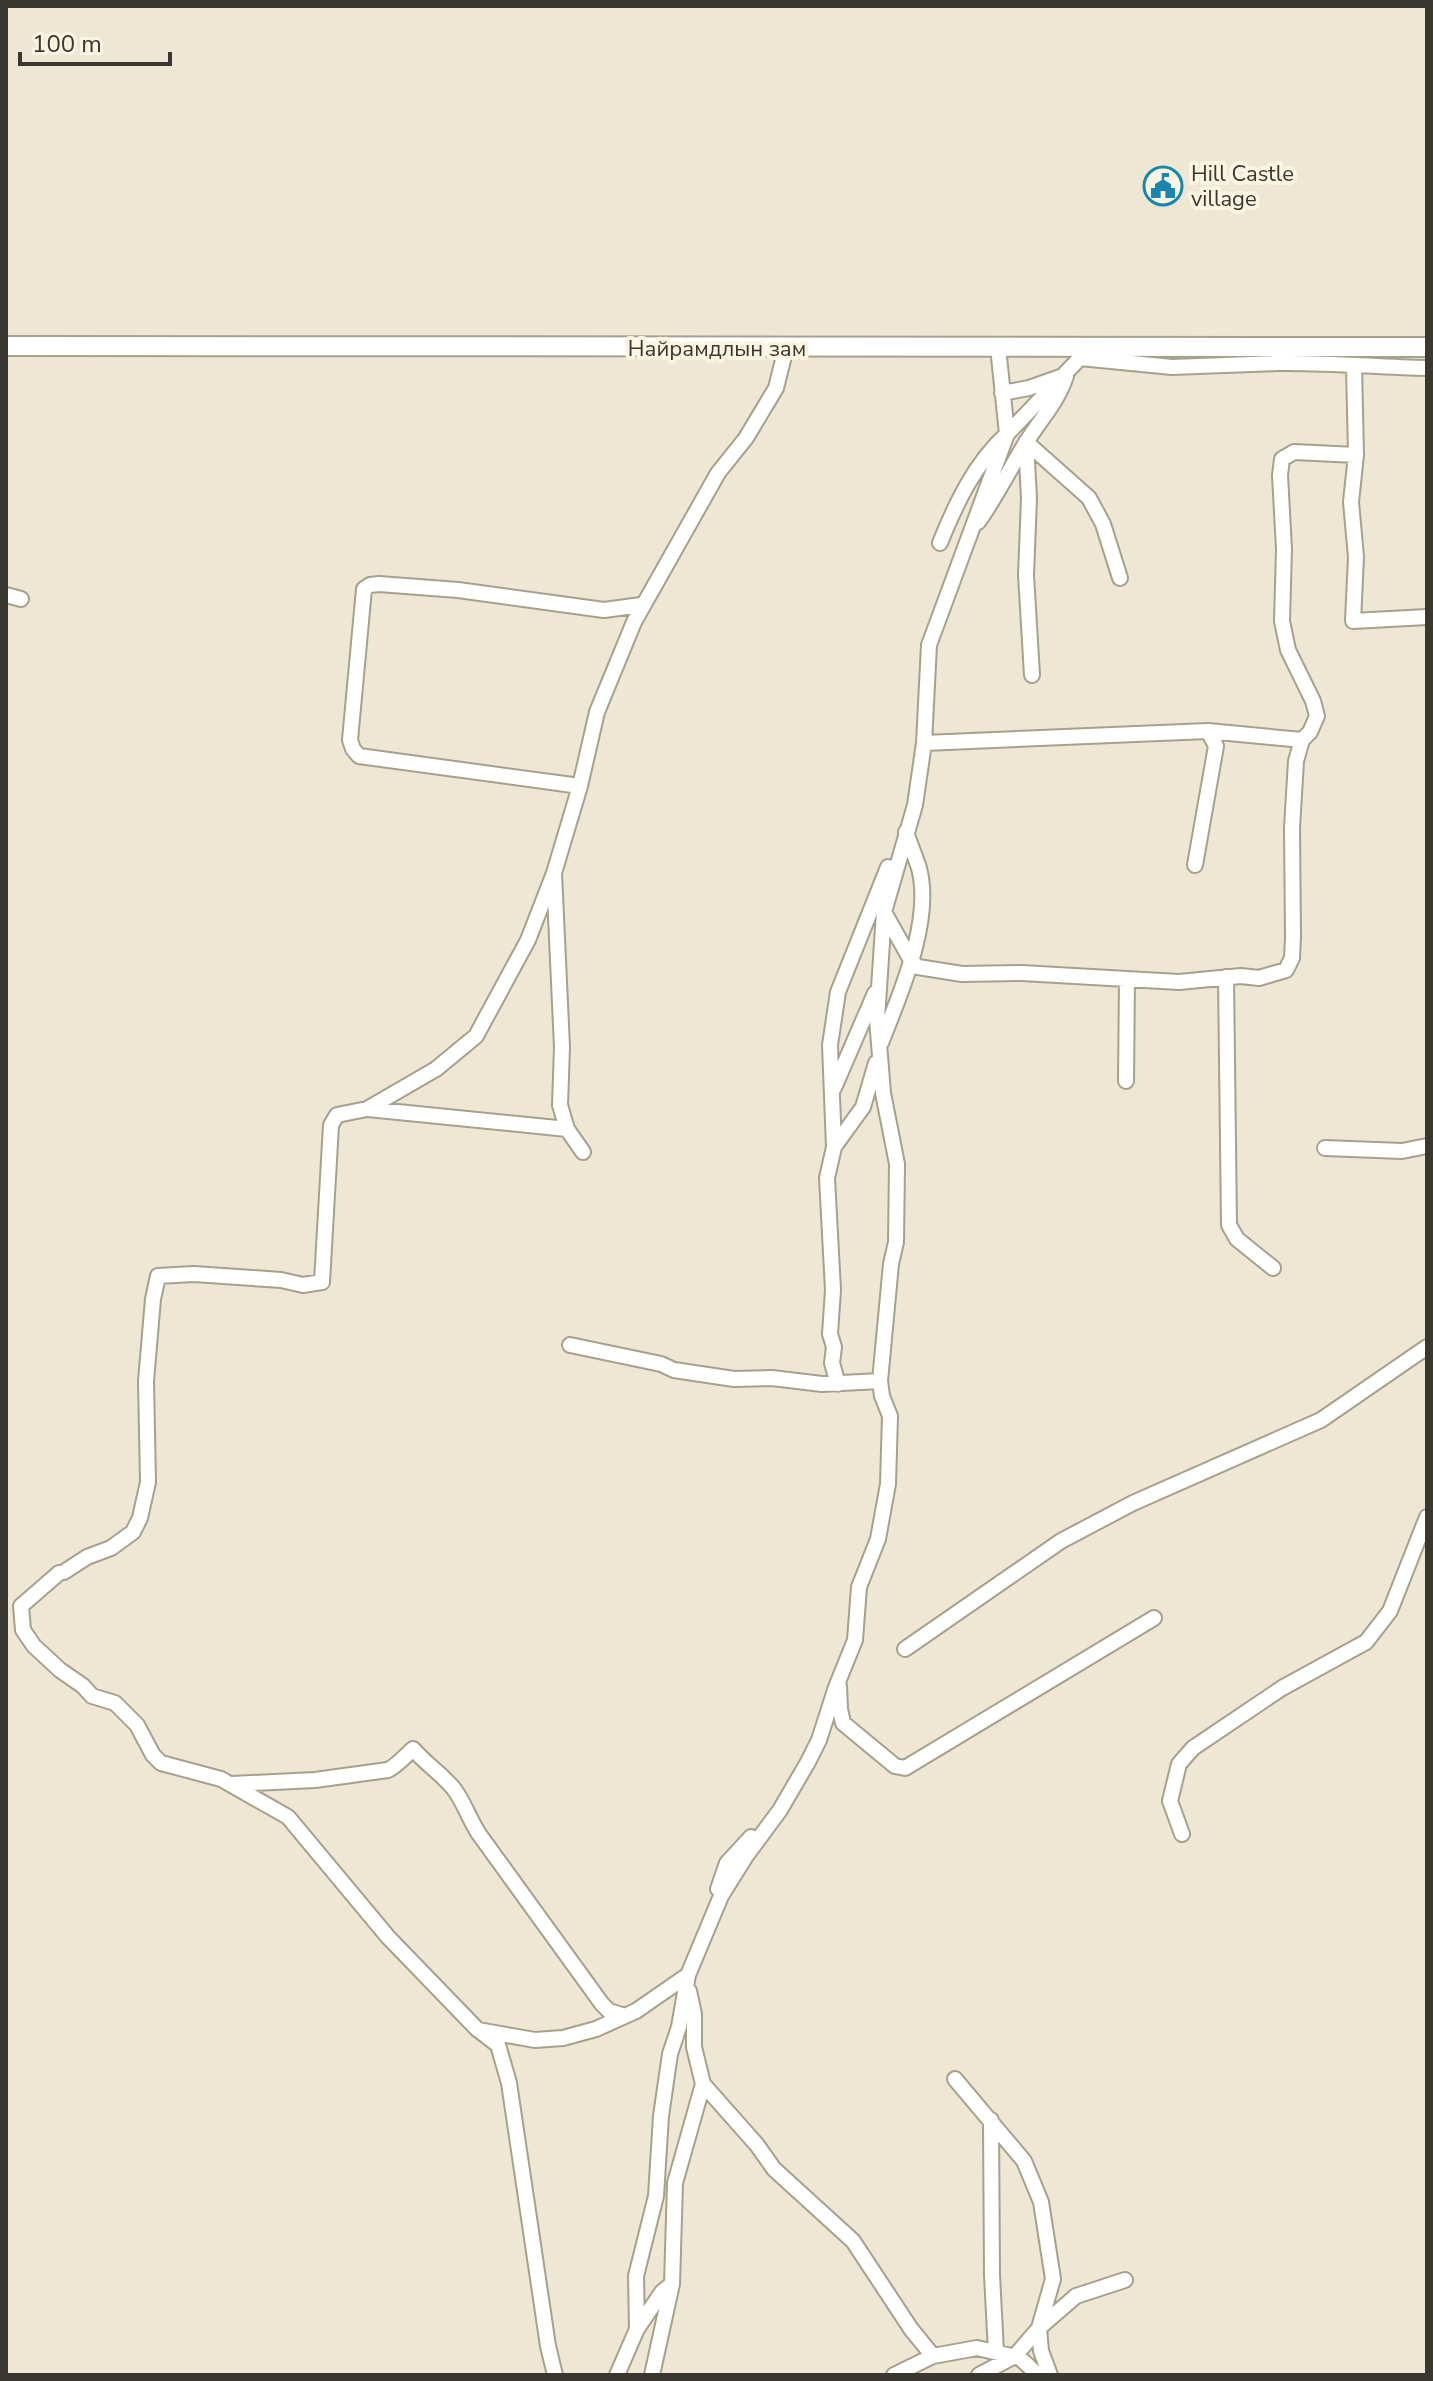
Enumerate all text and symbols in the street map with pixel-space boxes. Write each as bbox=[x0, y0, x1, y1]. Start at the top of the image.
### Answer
scale bar bbox=[20, 16, 170, 66]
text: 100 m bbox=[32, 28, 102, 60]
place label: Hill Castle village bbox=[1191, 159, 1294, 214]
public building icon: Hill Castle village bbox=[1142, 165, 1184, 207]
street label: Найрамдлын зам bbox=[628, 334, 806, 364]

